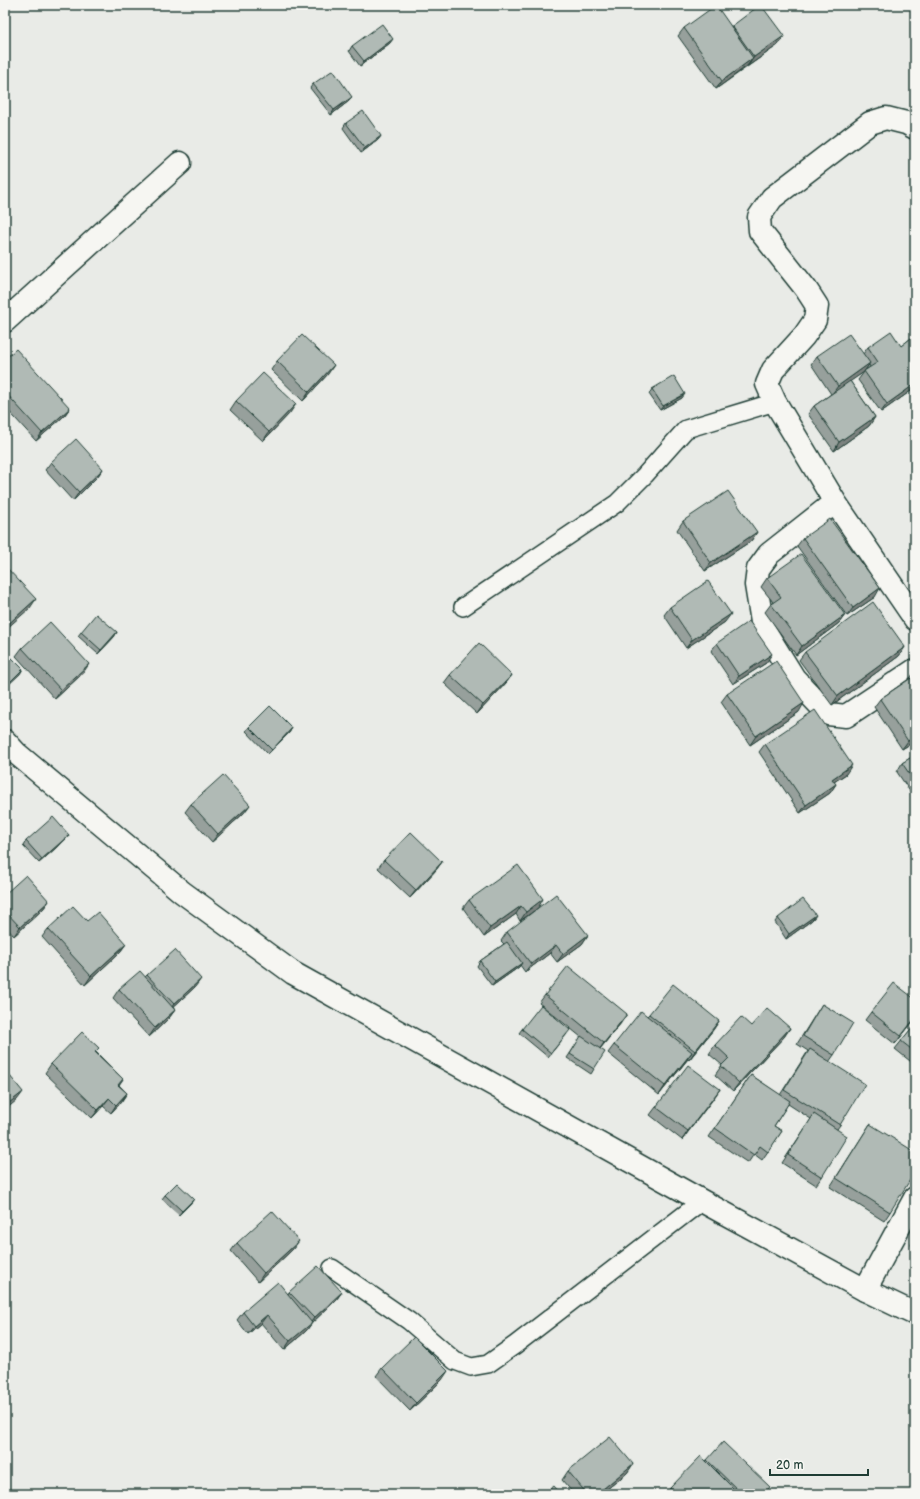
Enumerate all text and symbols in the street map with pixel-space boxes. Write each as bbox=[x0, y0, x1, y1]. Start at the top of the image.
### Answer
scale bar bbox=[770, 1451, 868, 1477]
text: 20 m bbox=[776, 1458, 803, 1473]

